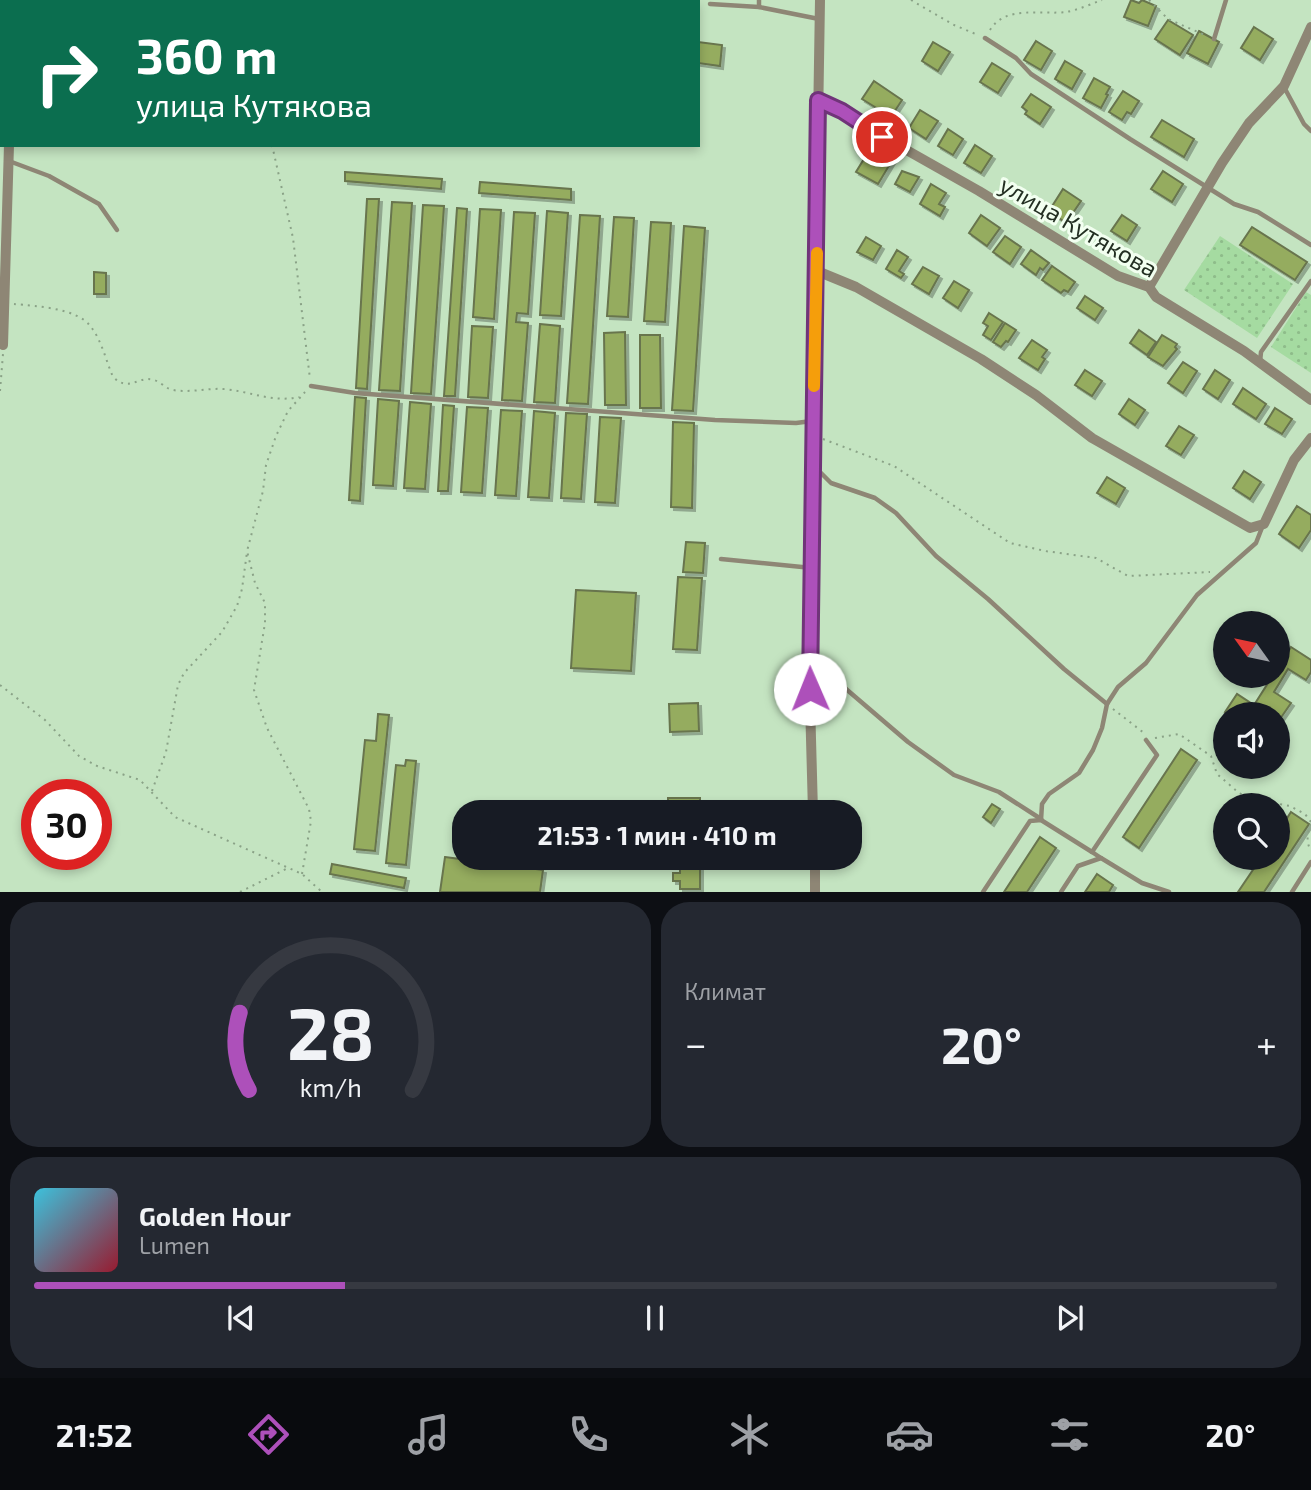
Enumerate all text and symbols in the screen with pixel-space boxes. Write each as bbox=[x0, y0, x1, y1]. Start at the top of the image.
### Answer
text: 360 m bbox=[136, 25, 277, 84]
icon: right bbox=[21, 28, 112, 119]
text: улица Кутякова bbox=[136, 85, 372, 123]
pin bbox=[852, 107, 912, 167]
icon: arrive bbox=[863, 118, 901, 156]
street label: улица Кутякова bbox=[995, 169, 1163, 284]
north arrow bbox=[1213, 611, 1290, 688]
map controls bbox=[1213, 611, 1290, 870]
position arrow bbox=[773, 652, 847, 726]
button: sound bbox=[1213, 702, 1290, 779]
speed limit sign: 30 bbox=[21, 779, 112, 870]
button: search bbox=[1213, 793, 1290, 870]
text: 21:53 · 1 мин · 410 m bbox=[537, 819, 777, 850]
text: Климат bbox=[685, 977, 766, 1005]
text: 28 bbox=[286, 988, 374, 1076]
text: 20° bbox=[941, 1012, 1022, 1074]
text: − bbox=[685, 1020, 707, 1066]
text: + bbox=[1256, 1020, 1277, 1066]
text: km/h bbox=[299, 1072, 361, 1102]
text: Golden Hour bbox=[139, 1200, 291, 1231]
text: Lumen bbox=[139, 1231, 210, 1259]
icon: previous bbox=[222, 1299, 260, 1337]
icon: pause bbox=[636, 1299, 674, 1337]
icon: next bbox=[1051, 1299, 1089, 1337]
icon: directions bbox=[244, 1410, 293, 1459]
icon: music bbox=[404, 1410, 453, 1459]
icon: phone bbox=[564, 1410, 613, 1459]
icon: climate bbox=[725, 1410, 774, 1459]
icon: car bbox=[885, 1410, 934, 1459]
icon: filters bbox=[1045, 1410, 1094, 1459]
text: 21:52 bbox=[56, 1415, 133, 1453]
text: 20° bbox=[1206, 1415, 1255, 1453]

